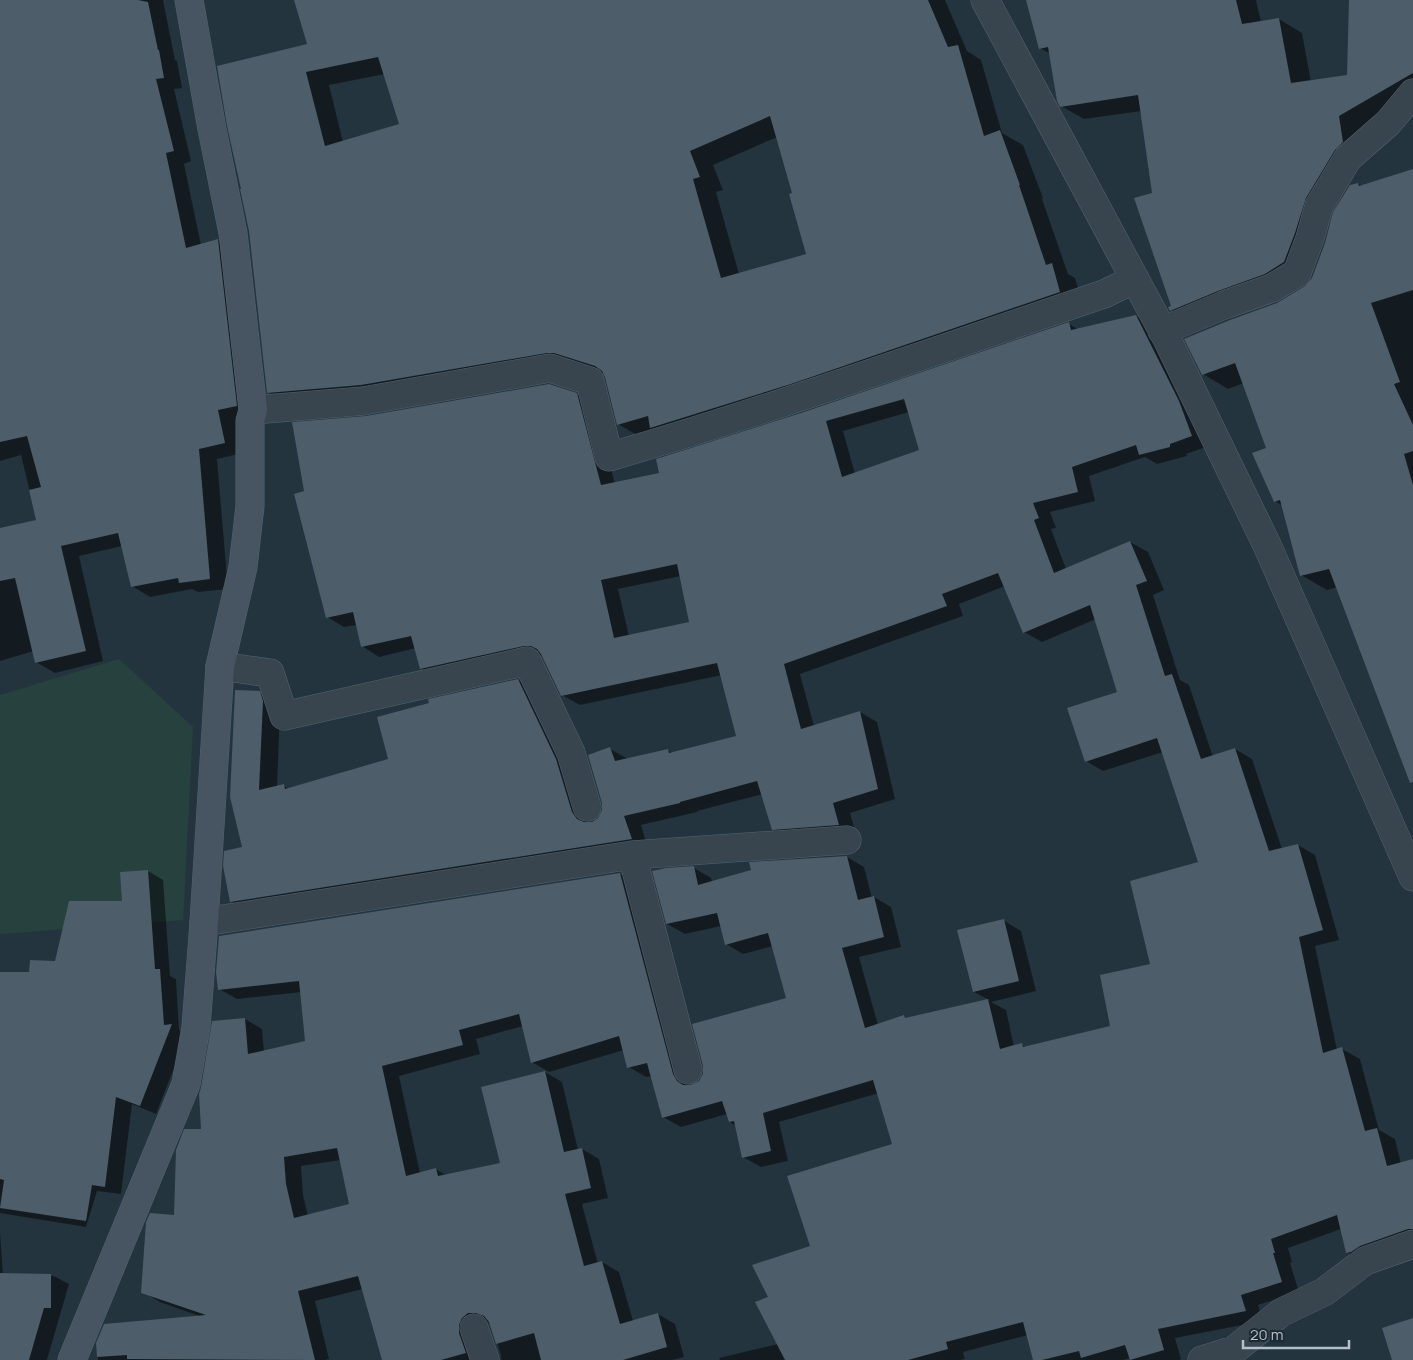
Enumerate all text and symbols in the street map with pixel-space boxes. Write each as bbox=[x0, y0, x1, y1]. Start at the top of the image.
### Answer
scale bar bbox=[1243, 1318, 1349, 1350]
text: 20 m bbox=[1250, 1324, 1283, 1345]

